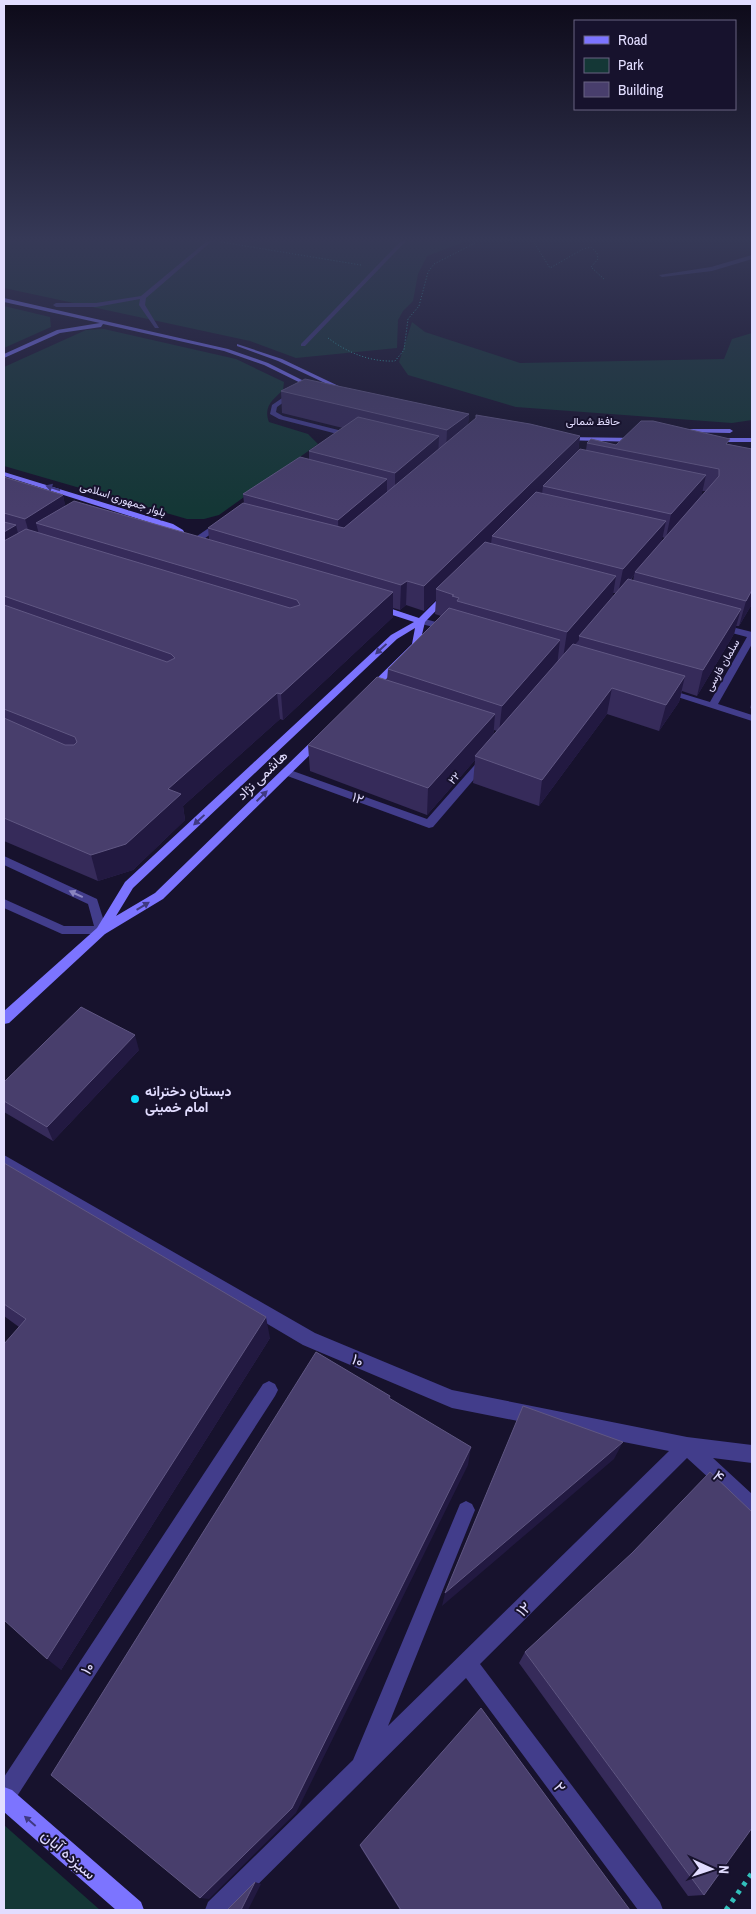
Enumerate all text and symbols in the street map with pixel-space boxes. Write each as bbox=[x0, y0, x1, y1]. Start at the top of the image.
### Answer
legend bbox=[574, 20, 736, 110]
text: Road bbox=[618, 29, 647, 50]
text: Park bbox=[618, 54, 644, 75]
text: Building bbox=[618, 79, 663, 100]
street label: حافظ شمالی bbox=[566, 414, 620, 428]
street label: بلوار جمهوری اسلامی bbox=[78, 478, 168, 520]
one-way arrow bbox=[45, 484, 60, 492]
street label: سلمان فارسی bbox=[701, 636, 743, 694]
one-way arrow bbox=[375, 643, 388, 654]
street label: هاشمی نژاد bbox=[233, 746, 291, 804]
street label: ۲۲ bbox=[445, 769, 463, 787]
street label: ۱۲ bbox=[350, 788, 366, 808]
one-way arrow bbox=[255, 790, 267, 802]
one-way arrow bbox=[194, 814, 206, 826]
one-way arrow bbox=[69, 889, 83, 897]
one-way arrow bbox=[136, 901, 149, 910]
place label: دبستان دخترانه امام خمینی bbox=[145, 1082, 232, 1116]
marker: دبستان دخترانه امام خمینی bbox=[129, 1093, 141, 1105]
street label: ۱۰ bbox=[348, 1348, 368, 1372]
street label: ۴ bbox=[708, 1465, 730, 1487]
street label: ۱۲ bbox=[511, 1597, 535, 1621]
street label: ۱۰ bbox=[75, 1657, 99, 1679]
street label: ۲ bbox=[549, 1777, 571, 1797]
one-way arrow bbox=[25, 1815, 37, 1827]
street label: سیزده آبان bbox=[37, 1824, 101, 1884]
north arrow bbox=[686, 1844, 736, 1894]
text: N bbox=[715, 1865, 733, 1874]

